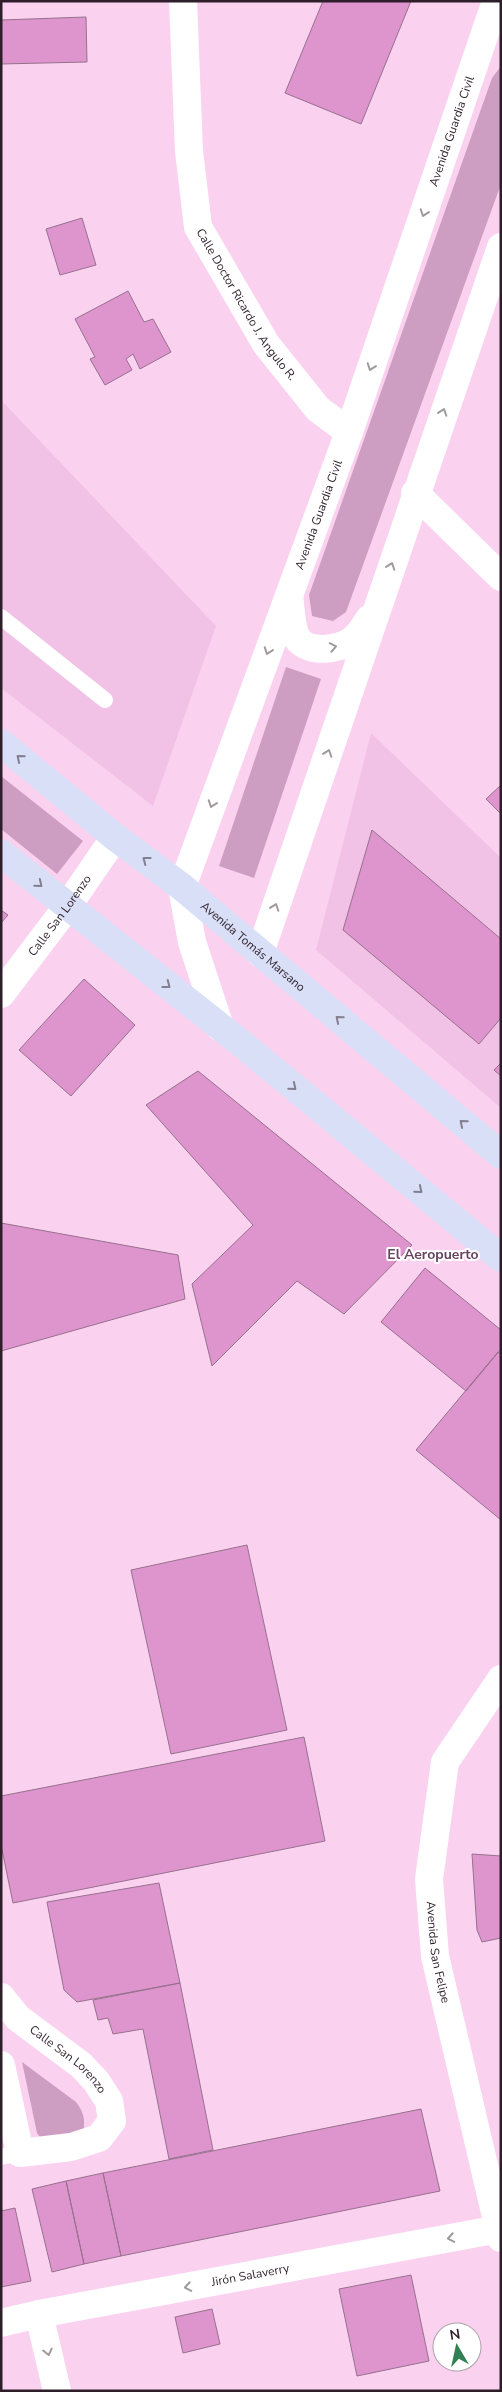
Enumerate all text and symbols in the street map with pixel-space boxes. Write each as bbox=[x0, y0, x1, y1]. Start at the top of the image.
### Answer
street label: Avenida Guardia Civil bbox=[425, 73, 478, 188]
one-way arrow bbox=[419, 208, 429, 217]
street label: Calle Doctor Ricardo J. Angulo R. bbox=[193, 225, 300, 384]
one-way arrow bbox=[367, 362, 377, 371]
one-way arrow bbox=[438, 409, 448, 417]
street label: Avenida Guardia Civil bbox=[291, 457, 346, 572]
one-way arrow bbox=[385, 562, 395, 571]
one-way arrow bbox=[329, 642, 338, 652]
one-way arrow bbox=[264, 647, 274, 655]
one-way arrow bbox=[322, 749, 332, 758]
one-way arrow bbox=[16, 755, 25, 764]
one-way arrow bbox=[208, 799, 218, 808]
one-way arrow bbox=[142, 857, 152, 866]
street label: Calle San Lorenzo bbox=[24, 871, 95, 959]
one-way arrow bbox=[33, 879, 42, 887]
street label: Avenida Tomás Marsano bbox=[197, 898, 309, 995]
one-way arrow bbox=[270, 903, 280, 912]
one-way arrow bbox=[161, 979, 170, 988]
one-way arrow bbox=[336, 1016, 345, 1025]
one-way arrow bbox=[288, 1081, 297, 1090]
one-way arrow bbox=[460, 1120, 469, 1129]
one-way arrow bbox=[413, 1185, 422, 1194]
district label: El Aeropuerto bbox=[387, 1245, 479, 1264]
street label: Avenida San Felipe bbox=[423, 1900, 454, 2005]
street label: Calle San Lorenzo bbox=[26, 2021, 110, 2097]
one-way arrow bbox=[446, 2232, 455, 2242]
street label: Jirón Salaverry bbox=[209, 2260, 291, 2290]
one-way arrow bbox=[183, 2281, 192, 2291]
north arrow bbox=[432, 2322, 482, 2372]
text: N bbox=[448, 2324, 462, 2345]
one-way arrow bbox=[42, 2348, 53, 2357]

